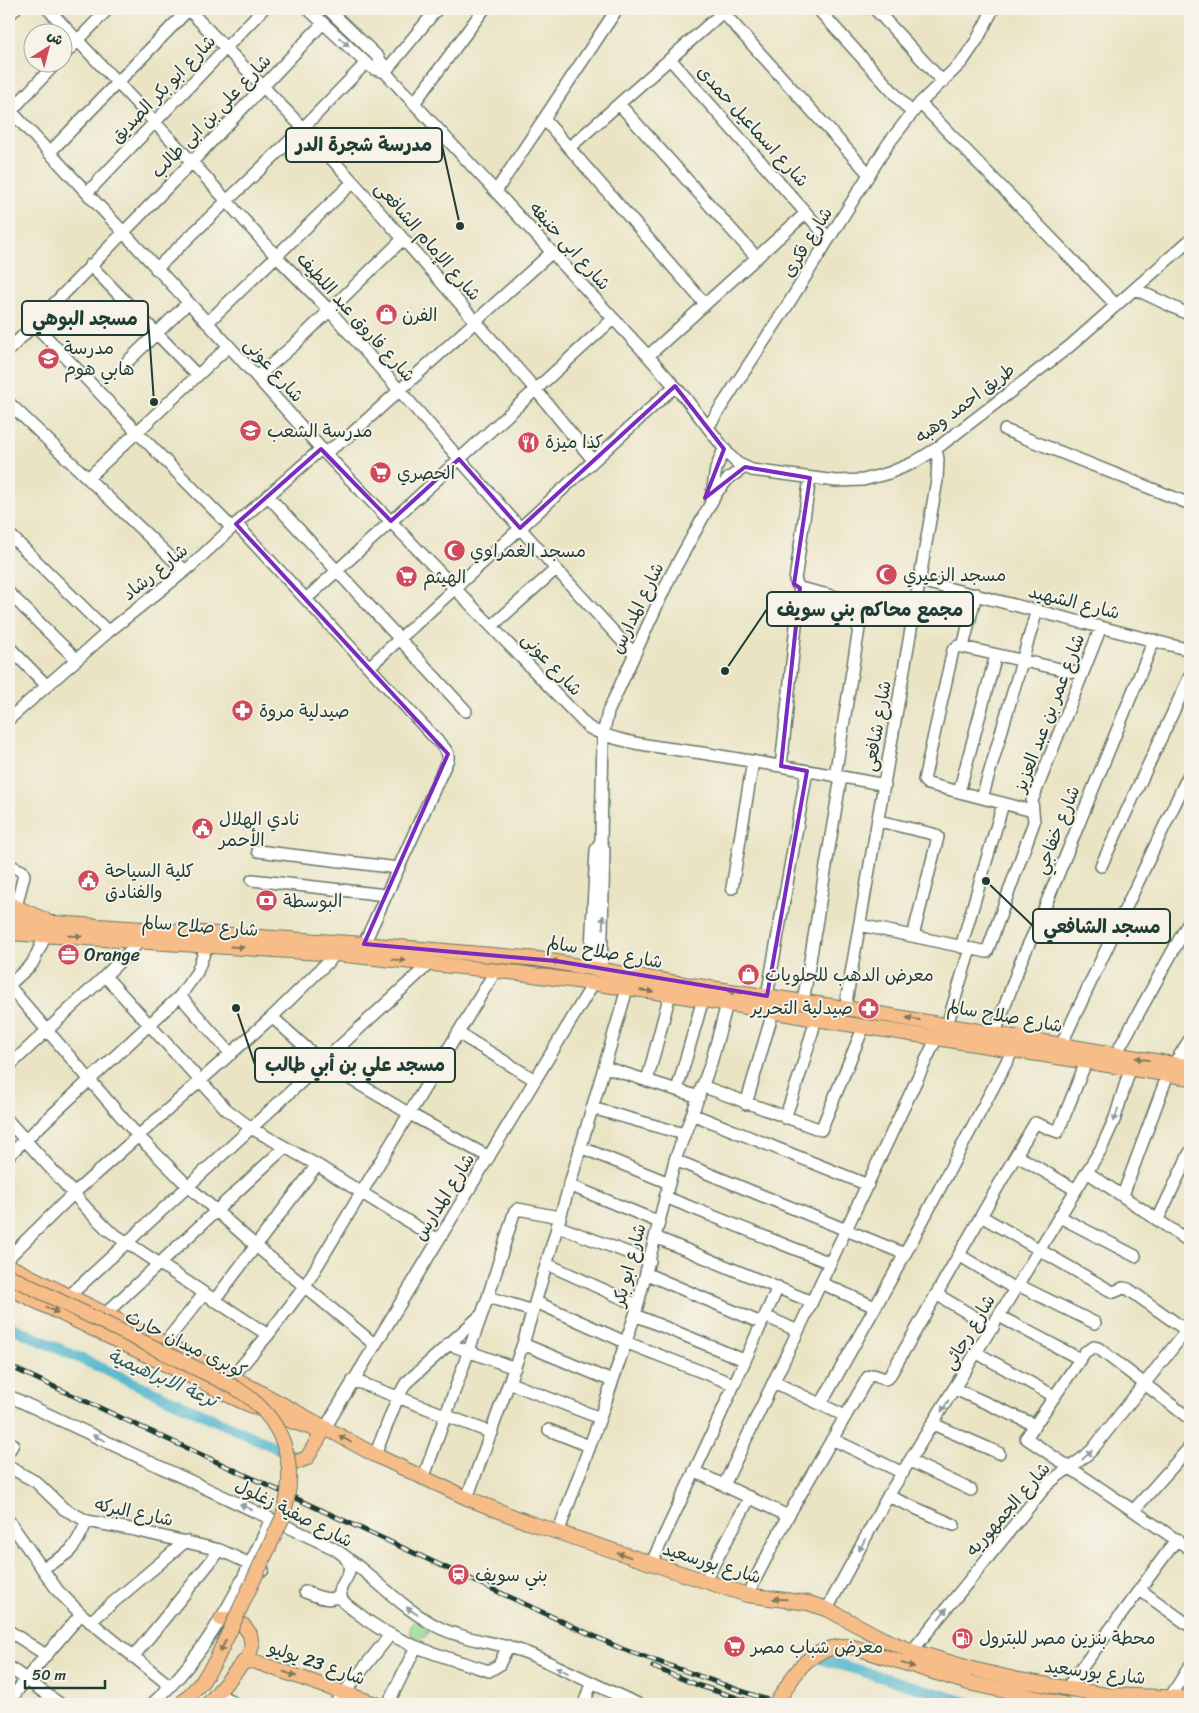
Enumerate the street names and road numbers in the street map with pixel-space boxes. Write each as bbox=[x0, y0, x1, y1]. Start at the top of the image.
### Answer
street label: شارع ابو بكر الصديق bbox=[102, 27, 224, 151]
street label: شارع على بن ابى طالب bbox=[143, 46, 279, 186]
street label: شارع اسماعيل حمدى bbox=[689, 57, 817, 195]
street label: شارع الإمام الشافعى bbox=[366, 174, 490, 308]
street label: شارع ابى حنيفه bbox=[521, 194, 619, 298]
street label: شارع فكرى bbox=[773, 200, 841, 284]
street label: شارع فاروق عبد اللطيف bbox=[288, 244, 424, 390]
street label: شارع عونى bbox=[236, 330, 312, 410]
street label: طريق احمد وهبه bbox=[908, 354, 1022, 452]
street label: شارع رشاد bbox=[115, 535, 195, 609]
street label: شارع المدارس bbox=[601, 557, 673, 659]
street label: شارع الشهيد bbox=[1025, 575, 1123, 629]
street label: شارع عونى bbox=[513, 624, 591, 704]
street label: شارع عمر بن عبد العزيز bbox=[1003, 629, 1094, 799]
street label: شارع شافعى bbox=[853, 678, 901, 774]
street label: شارع خفاجي bbox=[1025, 781, 1089, 879]
street label: شارع صلاح سالم bbox=[141, 906, 259, 946]
street label: شارع صلاح سالم bbox=[545, 926, 665, 978]
street label: شارع صلاح سالم bbox=[945, 990, 1065, 1042]
street label: شارع المدارس bbox=[404, 1147, 484, 1247]
street label: شارع ابو بكر bbox=[602, 1220, 656, 1312]
street label: شارع رجائى bbox=[934, 1288, 1004, 1376]
street label: كوبرى ميدان حارث bbox=[119, 1301, 253, 1388]
street label: شارع الجمهوريه bbox=[957, 1454, 1059, 1564]
street label: شارع صفية زغلول bbox=[229, 1469, 359, 1557]
street label: شارع البركه bbox=[92, 1488, 176, 1536]
street label: شارع بورسعيد bbox=[659, 1533, 765, 1593]
street label: شارع 23 يوليو bbox=[263, 1631, 370, 1695]
street label: شارع بورسعيد bbox=[1043, 1650, 1147, 1694]

